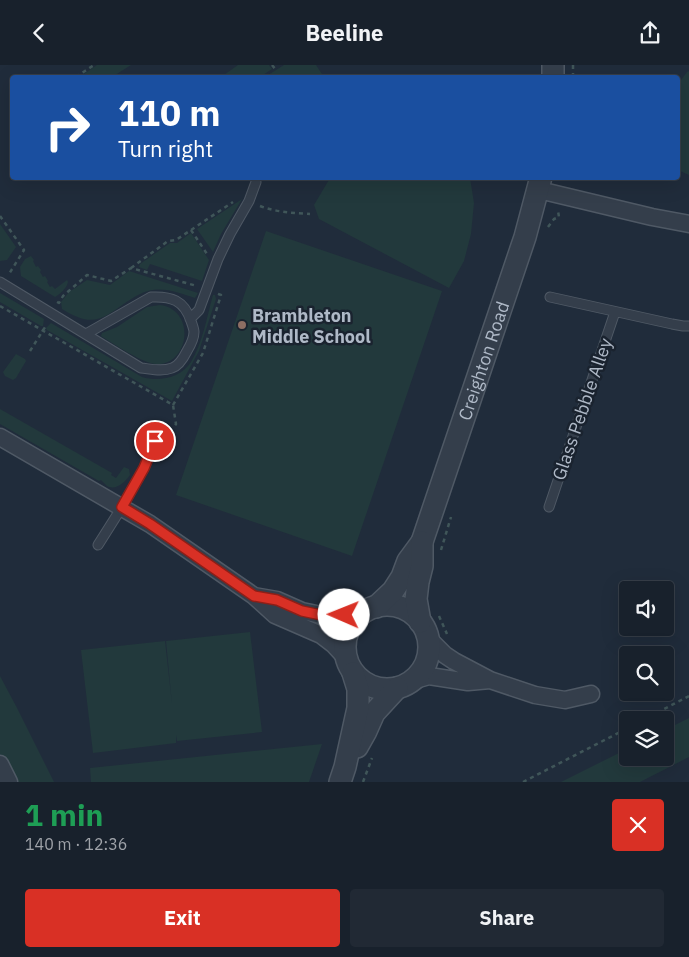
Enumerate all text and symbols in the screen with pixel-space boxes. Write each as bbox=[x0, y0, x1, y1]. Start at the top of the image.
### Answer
text: Beeline bbox=[306, 18, 383, 47]
icon: back bbox=[25, 19, 53, 47]
icon: share bbox=[636, 19, 664, 47]
text: 110 m bbox=[118, 90, 221, 136]
icon: right bbox=[35, 95, 100, 160]
text: Turn right bbox=[118, 134, 213, 163]
street label: Creighton Road bbox=[452, 298, 514, 423]
place label: Brambleton Middle School bbox=[252, 304, 371, 348]
marker: Brambleton Middle School bbox=[236, 319, 248, 331]
street label: Glass Pebble Alley bbox=[547, 335, 617, 483]
pin bbox=[134, 420, 176, 462]
icon: arrive bbox=[141, 427, 169, 455]
map controls bbox=[619, 581, 674, 766]
button: sound bbox=[619, 581, 674, 636]
position arrow bbox=[317, 588, 369, 640]
button: search bbox=[619, 646, 674, 701]
button: layers bbox=[619, 711, 674, 766]
text: 1 min bbox=[25, 795, 103, 834]
button: close bbox=[612, 799, 664, 851]
text: 140 m · 12:36 bbox=[25, 834, 127, 854]
button: Exit bbox=[25, 889, 340, 947]
button: Share bbox=[350, 889, 664, 947]

